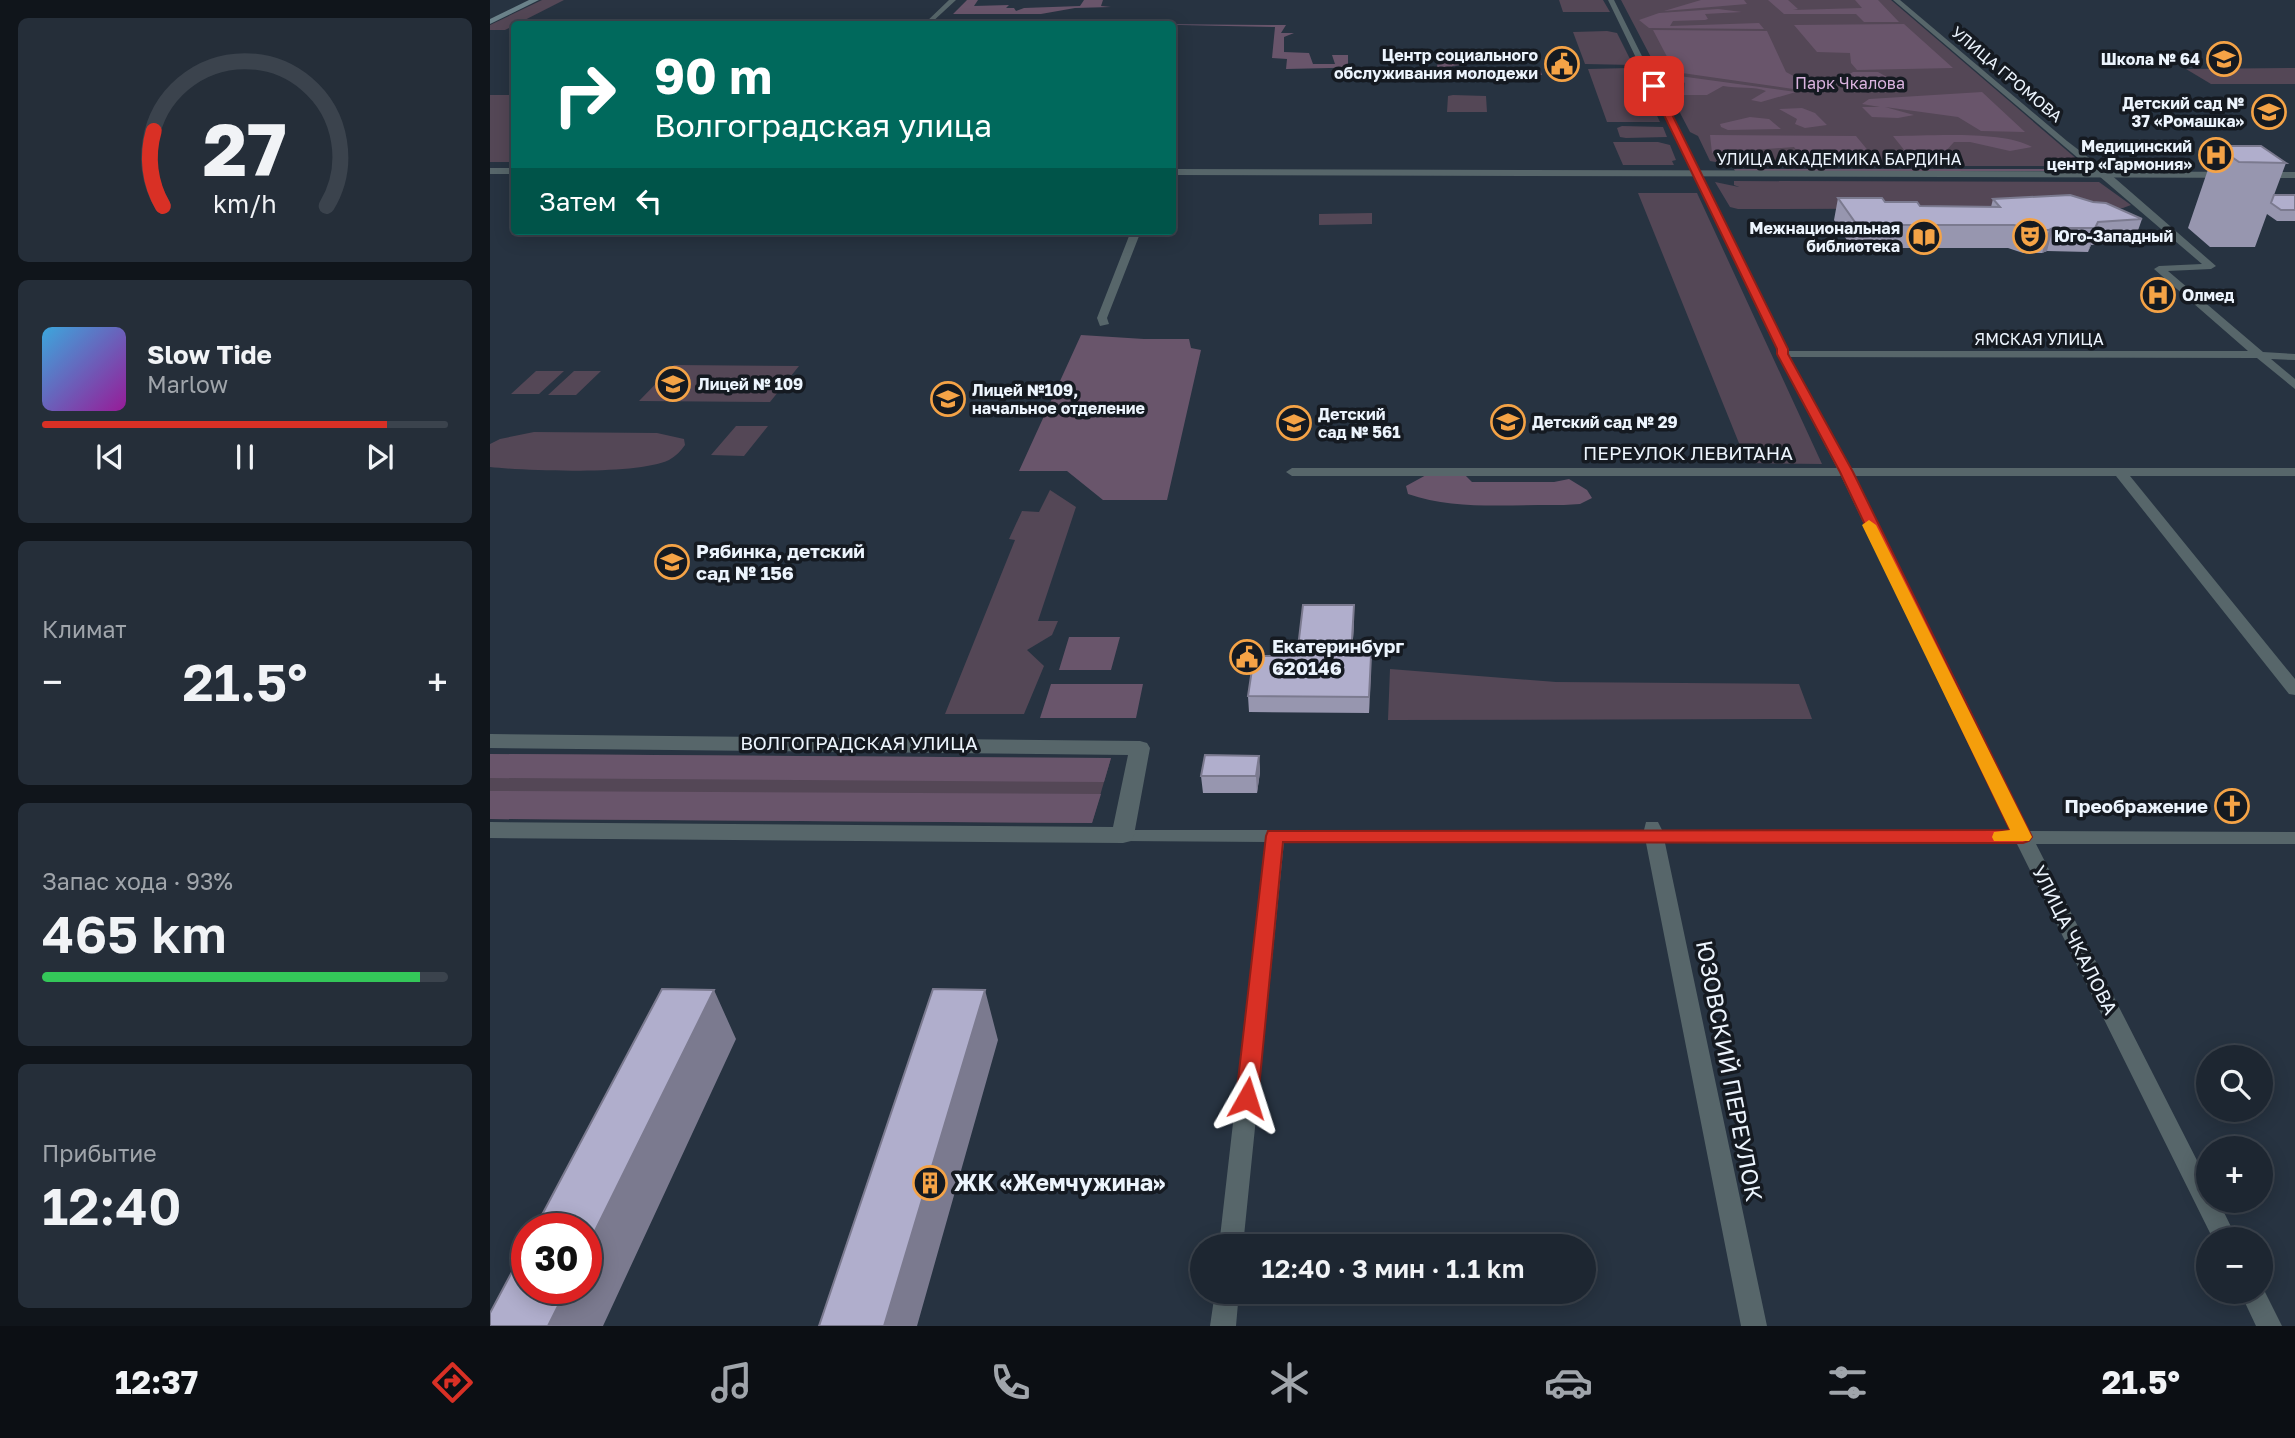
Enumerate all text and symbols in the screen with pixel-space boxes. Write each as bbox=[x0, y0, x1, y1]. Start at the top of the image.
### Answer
street label: УЛИЦА ГРОМОВА bbox=[1947, 22, 2067, 126]
school or university icon: Школа № 64 bbox=[2205, 40, 2243, 78]
place label: Центр социального обслуживания молодежи bbox=[1334, 45, 1538, 83]
public building icon: Центр социального обслуживания молодежи bbox=[1543, 45, 1581, 83]
text: 90 m bbox=[654, 46, 772, 105]
icon: right bbox=[539, 49, 630, 140]
place label: Школа № 64 bbox=[2101, 49, 2200, 69]
pin bbox=[1624, 56, 1684, 116]
icon: arrive bbox=[1635, 67, 1673, 105]
park label: Парк Чкалова bbox=[1795, 73, 1905, 93]
place label: Детский сад № 37 «Ромашка» bbox=[2122, 93, 2244, 131]
school or university icon: Детский сад № 37 «Ромашка» bbox=[2250, 93, 2288, 131]
text: 27 bbox=[203, 105, 287, 192]
text: Волгоградская улица bbox=[654, 106, 992, 144]
place label: Медицинский центр «Гармония» bbox=[2047, 136, 2192, 174]
hospital icon: Медицинский центр «Гармония» bbox=[2197, 136, 2235, 174]
street label: УЛИЦА АКАДЕМИКА БАРДИНА bbox=[1716, 149, 1962, 169]
icon: left bbox=[630, 182, 668, 220]
text: Затем bbox=[539, 186, 616, 217]
text: km/h bbox=[213, 188, 277, 219]
theatre icon: Юго-Западный bbox=[2011, 217, 2049, 255]
place label: Межнациональная библиотека bbox=[1749, 218, 1900, 256]
library icon: Межнациональная библиотека bbox=[1905, 218, 1943, 256]
place label: Юго-Западный bbox=[2054, 226, 2173, 246]
hospital icon: Олмед bbox=[2139, 276, 2177, 314]
place label: Олмед bbox=[2182, 285, 2234, 305]
street label: ЯМСКАЯ УЛИЦА bbox=[1974, 329, 2104, 349]
text: Slow Tide bbox=[147, 339, 272, 370]
school or university icon: Лицей № 109 bbox=[654, 365, 692, 403]
text: Marlow bbox=[147, 370, 228, 398]
place label: Лицей № 109 bbox=[698, 374, 803, 394]
school or university icon: Лицей №109, начальное отделение bbox=[929, 380, 967, 418]
place label: Лицей №109, начальное отделение bbox=[972, 380, 1145, 418]
school or university icon: Детский сад № 29 bbox=[1489, 403, 1527, 441]
school or university icon: Детский сад № 561 bbox=[1275, 404, 1313, 442]
place label: Детский сад № 561 bbox=[1318, 404, 1400, 442]
place label: Детский сад № 29 bbox=[1532, 412, 1678, 432]
icon: previous bbox=[91, 438, 129, 476]
icon: pause bbox=[226, 438, 264, 476]
icon: next bbox=[361, 438, 399, 476]
street label: ПЕРЕУЛОК ЛЕВИТАНА bbox=[1583, 441, 1793, 464]
place label: Рябинка, детский сад № 156 bbox=[696, 539, 865, 584]
school or university icon: Рябинка, детский сад № 156 bbox=[653, 543, 691, 581]
text: Климат bbox=[42, 615, 127, 643]
place label: Екатеринбург 620146 bbox=[1272, 634, 1404, 679]
public building icon: Екатеринбург 620146 bbox=[1228, 638, 1266, 676]
text: 21.5° bbox=[183, 650, 307, 712]
text: − bbox=[42, 659, 63, 704]
text: + bbox=[427, 659, 448, 704]
street label: ВОЛГОГРАДСКАЯ УЛИЦА bbox=[740, 731, 978, 754]
church icon: Преображение bbox=[2213, 787, 2251, 825]
place label: Преображение bbox=[2064, 794, 2208, 817]
street label: УЛИЦА ЧКАЛОВА bbox=[2028, 861, 2123, 1018]
text: Запас хода · 93% bbox=[42, 867, 233, 895]
text: 465 km bbox=[42, 902, 227, 964]
street label: ЮЗОВСКИЙ ПЕРЕУЛОК bbox=[1691, 938, 1769, 1204]
map controls bbox=[2196, 1045, 2273, 1304]
button: search bbox=[2196, 1045, 2273, 1122]
position arrow bbox=[1210, 1061, 1284, 1135]
button: + bbox=[2196, 1136, 2273, 1213]
text: Прибытие bbox=[42, 1139, 157, 1167]
building icon: ЖК «Жемчужина» bbox=[911, 1164, 949, 1202]
place label: ЖК «Жемчужина» bbox=[954, 1168, 1165, 1196]
text: 12:40 bbox=[42, 1174, 181, 1236]
speed limit sign: 30 bbox=[511, 1213, 602, 1304]
button: − bbox=[2196, 1227, 2273, 1304]
text: 12:40 · 3 мин · 1.1 km bbox=[1262, 1253, 1524, 1284]
icon: directions bbox=[428, 1358, 477, 1407]
icon: music bbox=[707, 1358, 756, 1407]
icon: phone bbox=[986, 1358, 1035, 1407]
icon: climate bbox=[1265, 1358, 1314, 1407]
icon: car bbox=[1544, 1358, 1593, 1407]
icon: filters bbox=[1823, 1358, 1872, 1407]
text: 12:37 bbox=[115, 1363, 198, 1401]
text: 21.5° bbox=[2102, 1363, 2180, 1401]

